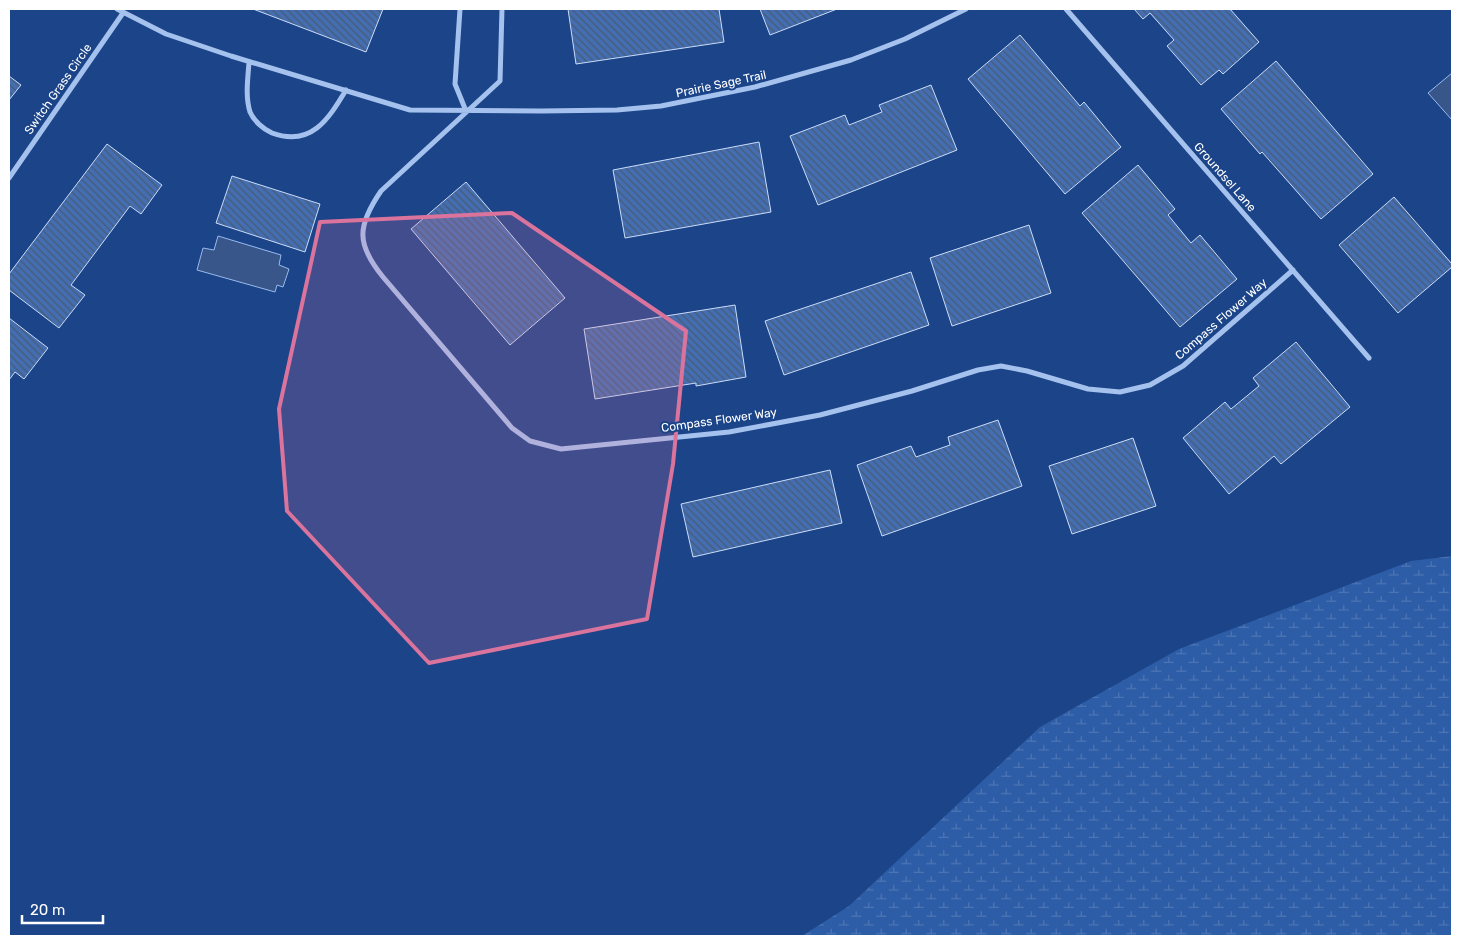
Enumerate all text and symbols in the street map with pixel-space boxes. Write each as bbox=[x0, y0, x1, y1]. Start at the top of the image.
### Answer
street label: Switch Grass Circle bbox=[21, 41, 95, 137]
street label: Prairie Sage Trail bbox=[674, 68, 768, 100]
street label: Groundsel Lane bbox=[1191, 139, 1259, 215]
street label: Compass Flower Way bbox=[1172, 275, 1270, 363]
street label: Compass Flower Way bbox=[660, 405, 778, 435]
scale bar bbox=[22, 892, 104, 924]
text: 20 m bbox=[30, 901, 65, 919]

